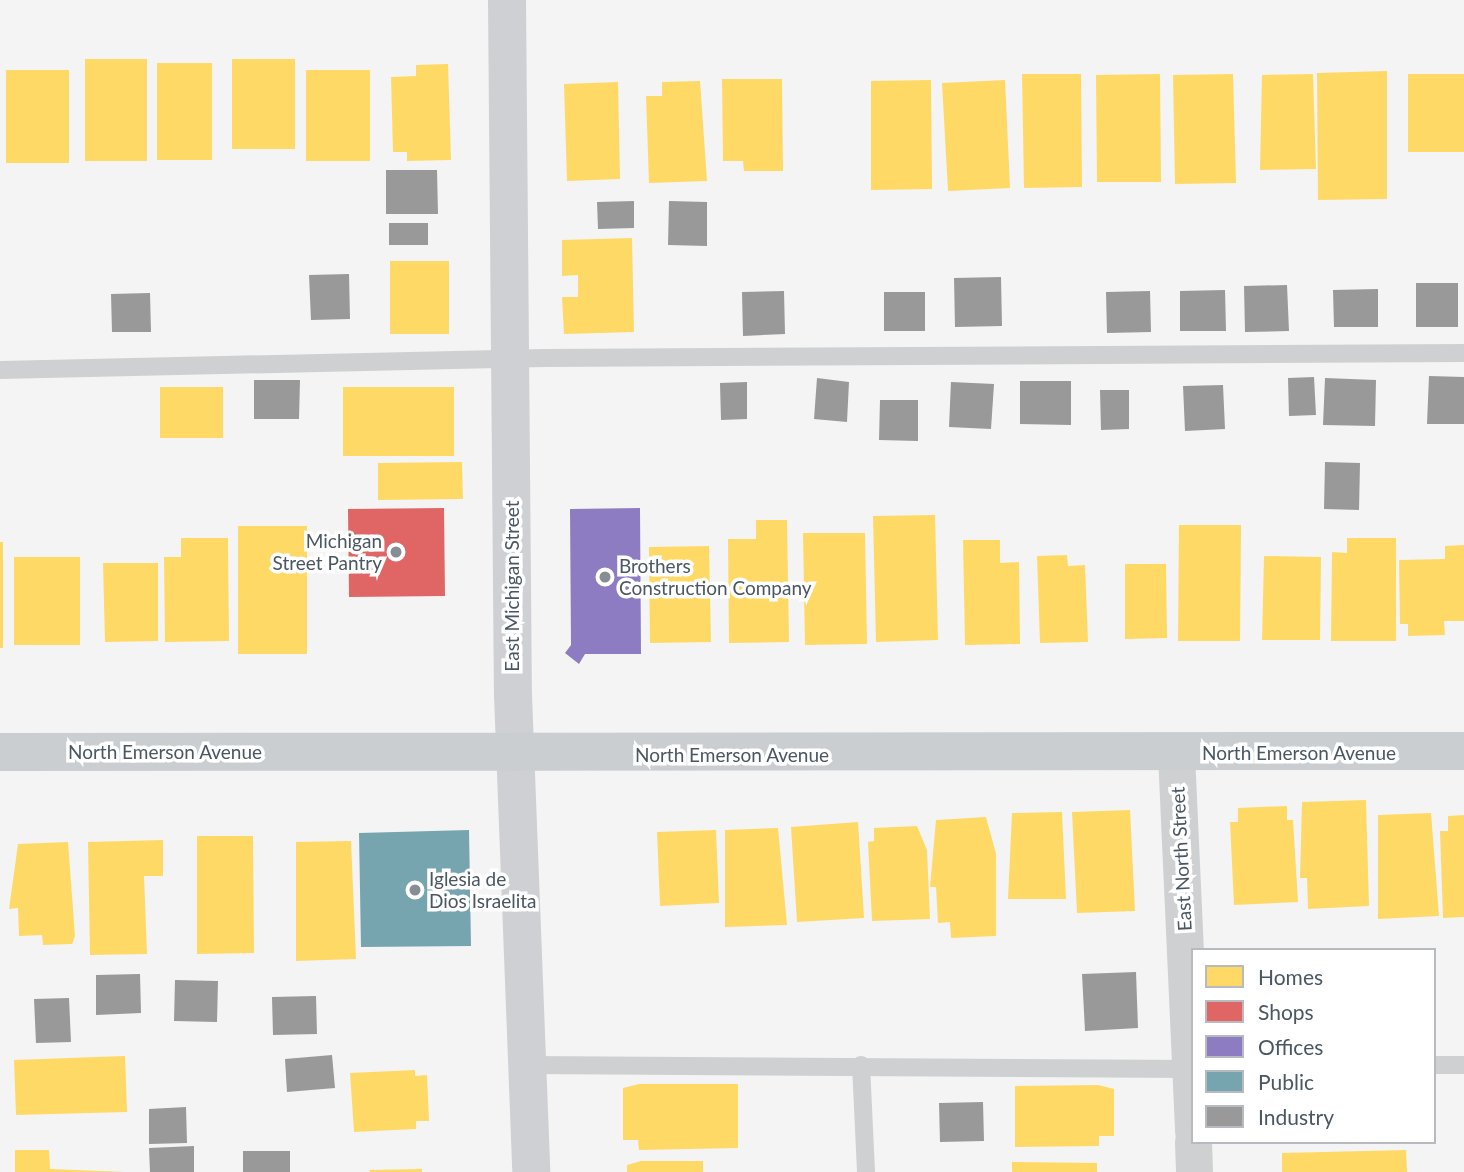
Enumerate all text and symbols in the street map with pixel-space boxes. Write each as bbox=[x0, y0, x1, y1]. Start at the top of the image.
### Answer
street label: East Michigan Street bbox=[501, 500, 523, 672]
place label: Michigan Street Pantry bbox=[273, 530, 382, 574]
marker: Michigan Street Pantry bbox=[388, 544, 404, 560]
place label: Brothers Construction Company bbox=[619, 555, 812, 599]
marker: Brothers Construction Company bbox=[597, 569, 613, 585]
street label: North Emerson Avenue bbox=[68, 741, 262, 763]
street label: North Emerson Avenue bbox=[1202, 742, 1396, 764]
street label: North Emerson Avenue bbox=[635, 744, 829, 766]
street label: East North Street bbox=[1166, 786, 1196, 932]
place label: Iglesia de Dios Israelita bbox=[429, 868, 536, 912]
marker: Iglesia de Dios Israelita bbox=[407, 882, 423, 898]
legend bbox=[1191, 948, 1436, 1144]
text: Homes bbox=[1258, 964, 1323, 989]
text: Shops bbox=[1258, 999, 1314, 1024]
text: Offices bbox=[1258, 1034, 1323, 1059]
text: Public bbox=[1258, 1069, 1314, 1094]
text: Industry bbox=[1258, 1104, 1334, 1129]

